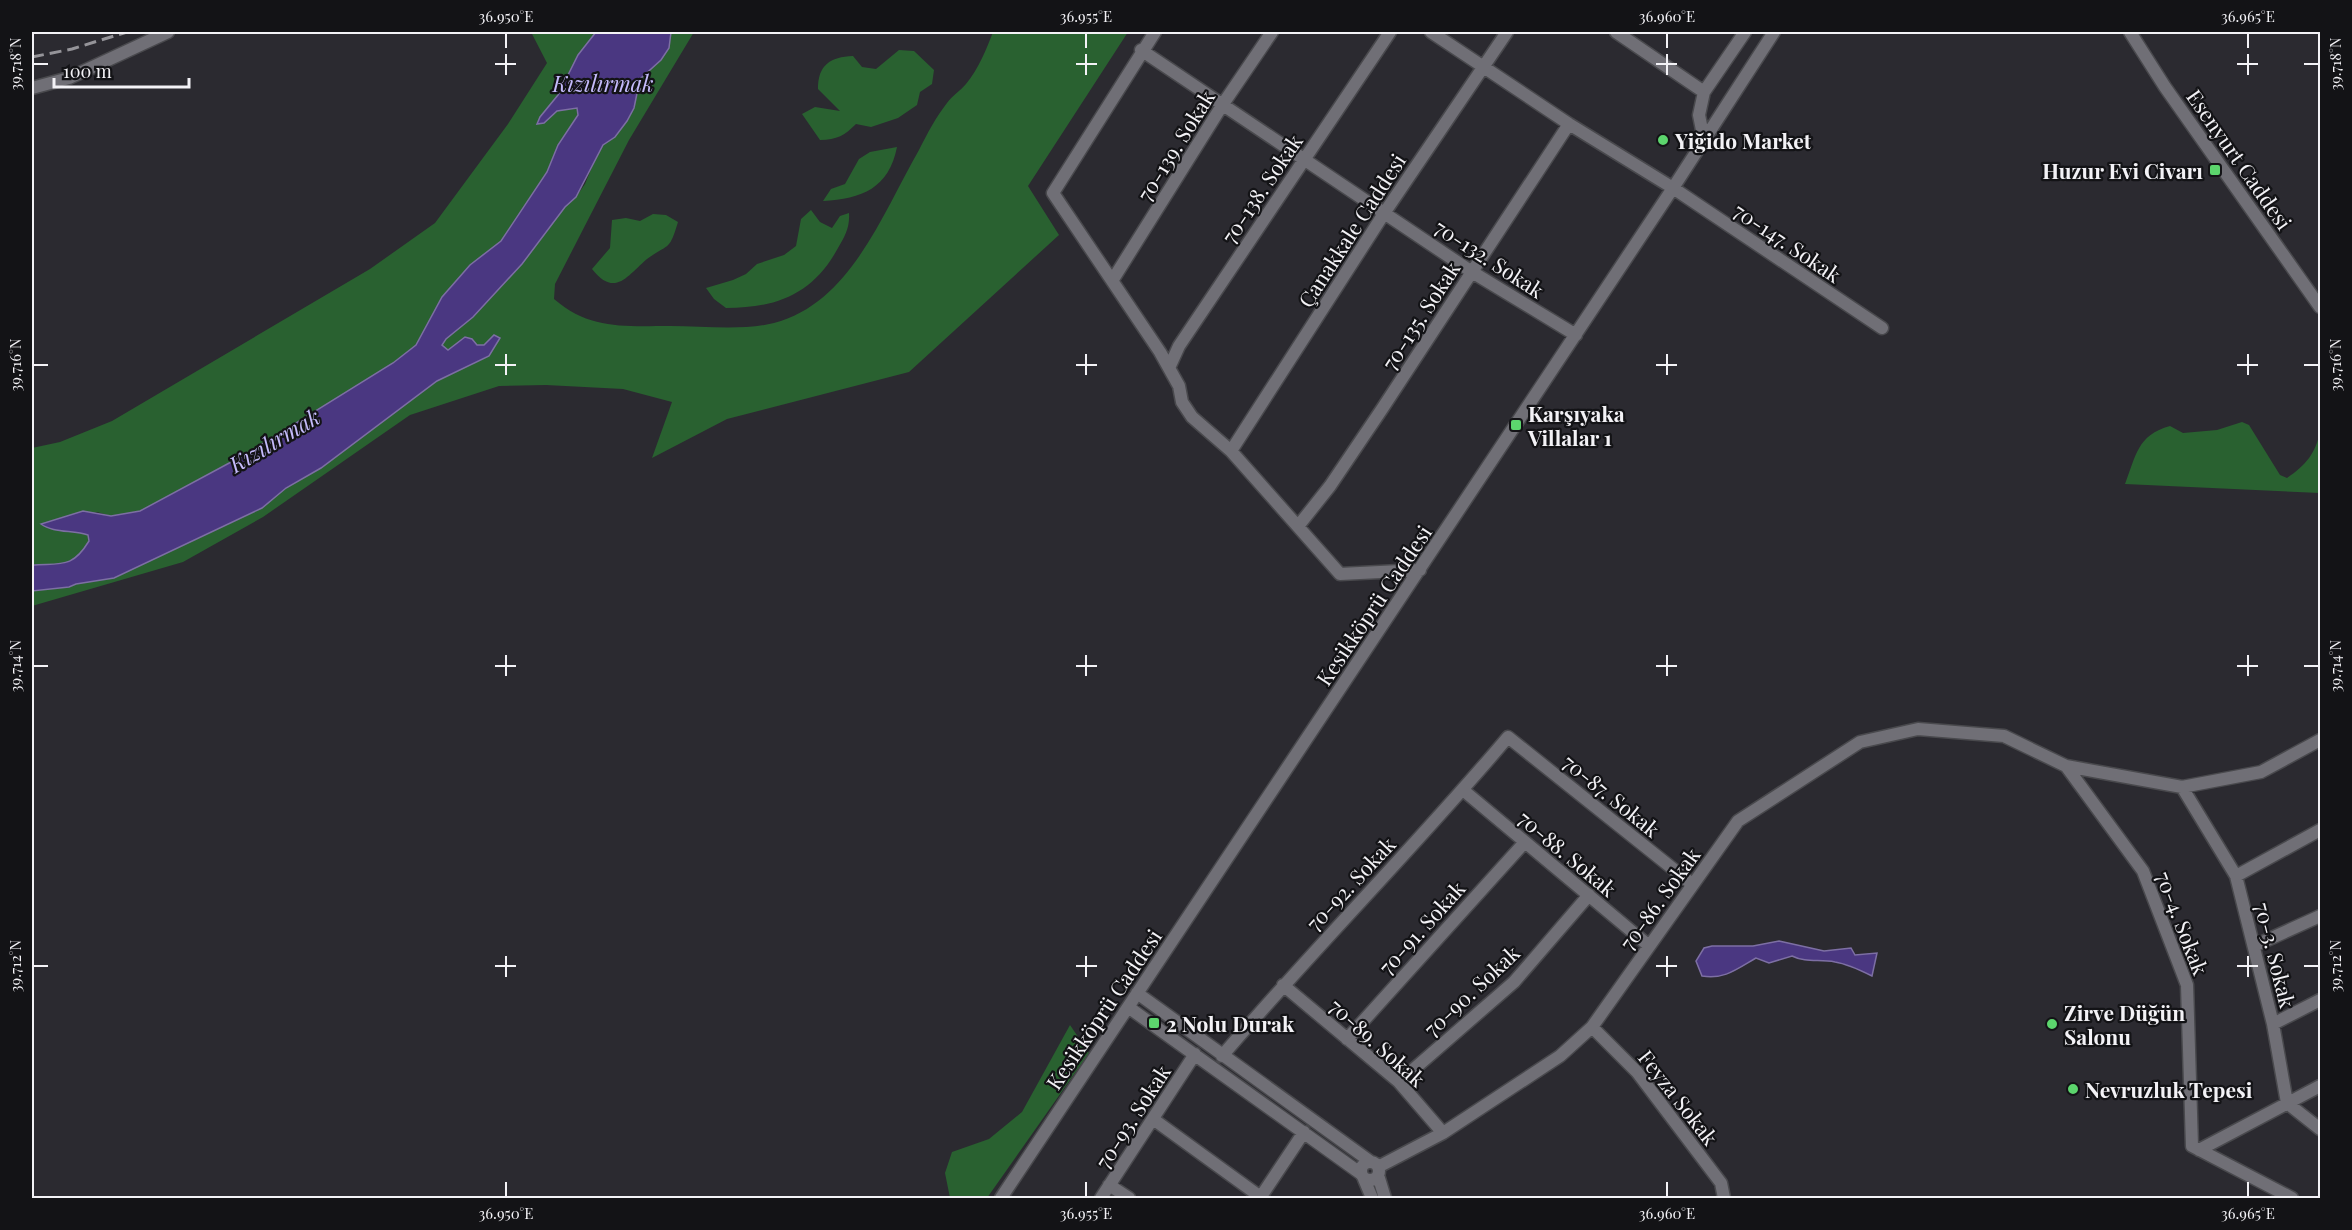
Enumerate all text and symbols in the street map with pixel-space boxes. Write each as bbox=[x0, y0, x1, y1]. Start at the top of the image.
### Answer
text: 36.950°E bbox=[479, 6, 533, 26]
text: 36.955°E bbox=[1060, 6, 1112, 26]
text: 36.960°E bbox=[1639, 6, 1695, 26]
text: 36.965°E bbox=[2221, 6, 2275, 26]
text: 39.718°N bbox=[5, 37, 25, 91]
text: 39.718°N bbox=[2325, 37, 2345, 91]
scale bar bbox=[54, 51, 189, 89]
text: 100 m bbox=[63, 59, 112, 83]
water label: Kızılırmak bbox=[551, 68, 654, 98]
street label: Esenyurt Caddesi bbox=[2181, 83, 2299, 235]
street label: 70-139. Sokak bbox=[1130, 84, 1220, 206]
place label: Yiğido Market bbox=[1674, 126, 1812, 154]
street label: 70-138. Sokak bbox=[1214, 128, 1308, 248]
marker: Yiğido Market bbox=[1656, 133, 1670, 147]
street label: Çanakkale Caddesi bbox=[1291, 148, 1411, 312]
place label: Huzur Evi Civarı bbox=[2042, 156, 2203, 184]
marker: Huzur Evi Civarı bbox=[2208, 163, 2222, 177]
street label: 70-147. Sokak bbox=[1729, 196, 1847, 288]
street label: 70-132. Sokak bbox=[1430, 212, 1550, 304]
street label: 70-135. Sokak bbox=[1375, 255, 1466, 375]
text: 39.716°N bbox=[5, 338, 25, 392]
text: 39.716°N bbox=[2325, 338, 2345, 392]
place label: Karşıyaka Villalar 1 bbox=[1527, 399, 1625, 451]
water label: Kızılırmak bbox=[222, 401, 325, 479]
marker: Karşıyaka Villalar 1 bbox=[1509, 418, 1523, 432]
street label: Kesikköprü Caddesi bbox=[1309, 519, 1437, 691]
text: 39.714°N bbox=[5, 639, 25, 692]
text: 39.714°N bbox=[2325, 639, 2345, 692]
street label: 70-87. Sokak bbox=[1558, 747, 1667, 843]
street label: 70-88. Sokak bbox=[1513, 804, 1623, 903]
street label: 70-92. Sokak bbox=[1299, 830, 1401, 936]
street label: 70-86. Sokak bbox=[1612, 841, 1706, 955]
street label: 70-4. Sokak bbox=[2150, 867, 2216, 979]
street label: 70-91. Sokak bbox=[1372, 874, 1471, 980]
street label: 70-3. Sokak bbox=[2249, 899, 2303, 1011]
street label: Kesikköprü Caddesi bbox=[1039, 923, 1167, 1095]
street label: 70-90. Sokak bbox=[1417, 938, 1525, 1042]
text: 39.712°N bbox=[5, 939, 25, 992]
text: 39.712°N bbox=[2325, 939, 2345, 992]
street label: 70-89. Sokak bbox=[1324, 992, 1432, 1093]
place label: Zirve Düğün Salonu bbox=[2064, 998, 2185, 1050]
place label: 2 Nolu Durak bbox=[1166, 1009, 1295, 1037]
marker: 2 Nolu Durak bbox=[1147, 1016, 1161, 1030]
marker: Zirve Düğün Salonu bbox=[2045, 1017, 2059, 1031]
street label: Feyza Sokak bbox=[1633, 1044, 1725, 1151]
street label: 70-93. Sokak bbox=[1088, 1058, 1176, 1173]
place label: Nevruzluk Tepesi bbox=[2085, 1075, 2253, 1103]
marker: Nevruzluk Tepesi bbox=[2066, 1082, 2080, 1096]
text: 36.950°E bbox=[479, 1203, 533, 1223]
text: 36.955°E bbox=[1060, 1203, 1112, 1223]
text: 36.960°E bbox=[1639, 1203, 1695, 1223]
text: 36.965°E bbox=[2221, 1203, 2275, 1223]

